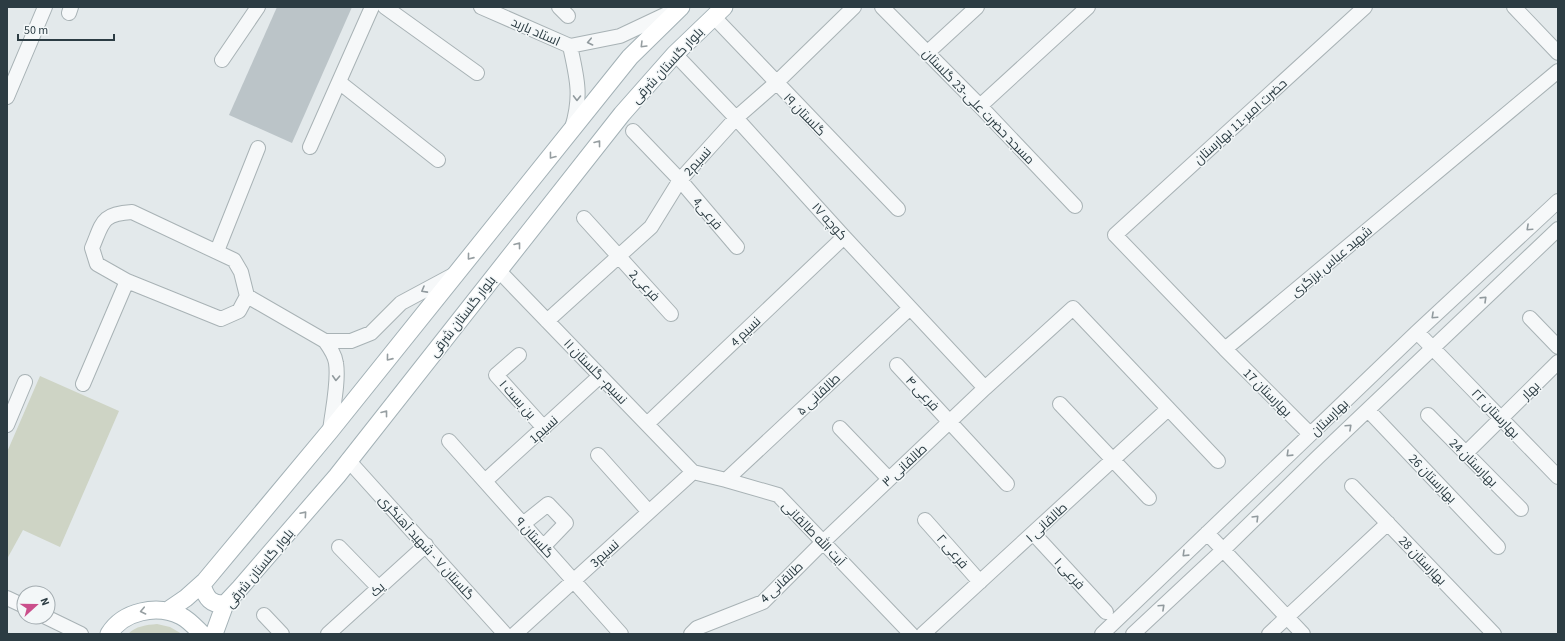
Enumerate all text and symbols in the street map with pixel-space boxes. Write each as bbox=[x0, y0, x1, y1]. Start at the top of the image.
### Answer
street label: استاد باربد bbox=[508, 13, 563, 51]
scale bar bbox=[18, 16, 114, 42]
text: 50 m bbox=[24, 22, 48, 39]
street label: بلوار گلستان شرقی bbox=[628, 23, 708, 108]
one-way arrow bbox=[587, 37, 593, 46]
one-way arrow bbox=[640, 40, 648, 47]
street label: مسجد حضرت علی-23 گلستان bbox=[918, 45, 1038, 169]
street label: حضرت امیر-11 بهارستان bbox=[1190, 75, 1291, 169]
street label: گلستان ۱۹ bbox=[779, 89, 829, 140]
one-way arrow bbox=[573, 95, 582, 101]
one-way arrow bbox=[594, 141, 601, 148]
street label: نسیم2 bbox=[680, 143, 716, 180]
one-way arrow bbox=[550, 152, 557, 159]
street label: فرعی4 bbox=[688, 194, 726, 234]
street label: کوچه ۱۷ bbox=[807, 199, 851, 244]
street label: شهید عباس برزگری bbox=[1287, 222, 1376, 301]
one-way arrow bbox=[1527, 223, 1534, 230]
one-way arrow bbox=[513, 243, 520, 250]
one-way arrow bbox=[468, 252, 475, 260]
street label: فرعی2 bbox=[625, 266, 664, 306]
street label: بلوار گلستان شرقی bbox=[425, 272, 500, 361]
one-way arrow bbox=[421, 286, 429, 293]
one-way arrow bbox=[1479, 296, 1487, 304]
one-way arrow bbox=[1431, 312, 1439, 319]
street label: نسیم 4 bbox=[726, 313, 765, 351]
street label: نسیم- گلستان ۱۱ bbox=[559, 335, 631, 408]
one-way arrow bbox=[386, 354, 393, 361]
street label: بهارستان 17 bbox=[1239, 364, 1296, 421]
street label: طالقانی ۵ bbox=[793, 370, 845, 420]
street label: فرعی ۴ bbox=[901, 372, 943, 415]
one-way arrow bbox=[331, 375, 340, 381]
street label: بن بست ۱ bbox=[495, 376, 540, 423]
street label: بهار bbox=[1517, 378, 1544, 405]
street label: بهارستان ۲۲ bbox=[1467, 385, 1524, 442]
street label: بهارستان bbox=[1307, 395, 1353, 440]
one-way arrow bbox=[380, 411, 387, 418]
street label: نسیم1 bbox=[525, 412, 562, 448]
one-way arrow bbox=[1344, 425, 1352, 432]
street label: بهارستان 24 bbox=[1445, 434, 1502, 491]
street label: طالقانی ۳ bbox=[878, 440, 931, 491]
one-way arrow bbox=[1287, 450, 1294, 457]
street label: بهارستان 26 bbox=[1404, 450, 1460, 507]
street label: گلستان ۷ - شهید آهنگری bbox=[374, 491, 478, 604]
street label: آیت الله طالقانی bbox=[778, 497, 849, 571]
street label: طالقانی ۱ bbox=[1022, 499, 1071, 547]
one-way arrow bbox=[299, 512, 306, 519]
street label: گلستان ۹ bbox=[511, 513, 558, 562]
one-way arrow bbox=[1251, 515, 1259, 523]
street label: بلوار گلستان شرقی bbox=[221, 525, 298, 612]
street label: فرعی ۲ bbox=[932, 530, 972, 573]
street label: بهارستان 28 bbox=[1394, 532, 1450, 589]
street label: نسیم3 bbox=[586, 536, 623, 572]
one-way arrow bbox=[1182, 549, 1190, 557]
street label: فرعی ۱ bbox=[1050, 554, 1089, 594]
street label: طالقانی 4 bbox=[756, 558, 807, 607]
street label: یک bbox=[366, 578, 389, 601]
north arrow bbox=[16, 585, 56, 625]
text: N bbox=[37, 595, 53, 608]
one-way arrow bbox=[1157, 605, 1165, 612]
one-way arrow bbox=[140, 607, 146, 615]

